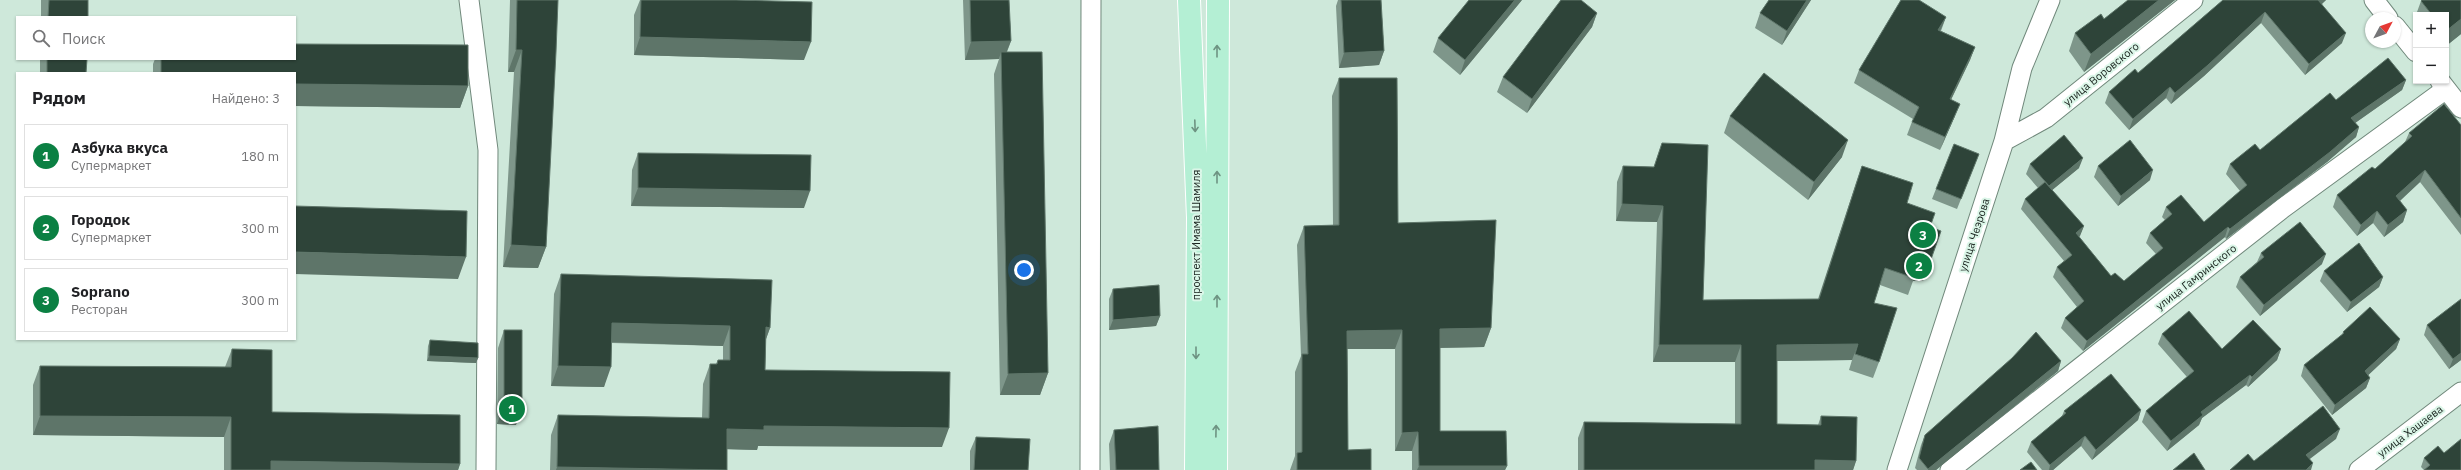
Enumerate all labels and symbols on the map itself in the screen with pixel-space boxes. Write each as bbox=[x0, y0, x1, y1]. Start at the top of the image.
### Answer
north arrow bbox=[2365, 12, 2401, 48]
street label: улица Воровского bbox=[2060, 39, 2142, 109]
one-way arrow bbox=[1213, 45, 1221, 58]
one-way arrow bbox=[1191, 119, 1198, 132]
street label: проспект Имама Шамиля bbox=[1189, 170, 1203, 300]
one-way arrow bbox=[1213, 171, 1221, 184]
street label: улица Чеэрова bbox=[1956, 196, 1992, 273]
pin: 3 bbox=[1910, 220, 1936, 250]
street label: улица Гамринского bbox=[2153, 241, 2239, 313]
pin: 2 bbox=[1906, 251, 1932, 281]
your location bbox=[1014, 260, 1034, 280]
one-way arrow bbox=[1213, 295, 1221, 308]
one-way arrow bbox=[1192, 346, 1200, 359]
pin: 1 bbox=[499, 394, 525, 424]
street label: улица Хашаева bbox=[2375, 402, 2446, 460]
one-way arrow bbox=[1212, 425, 1220, 438]

